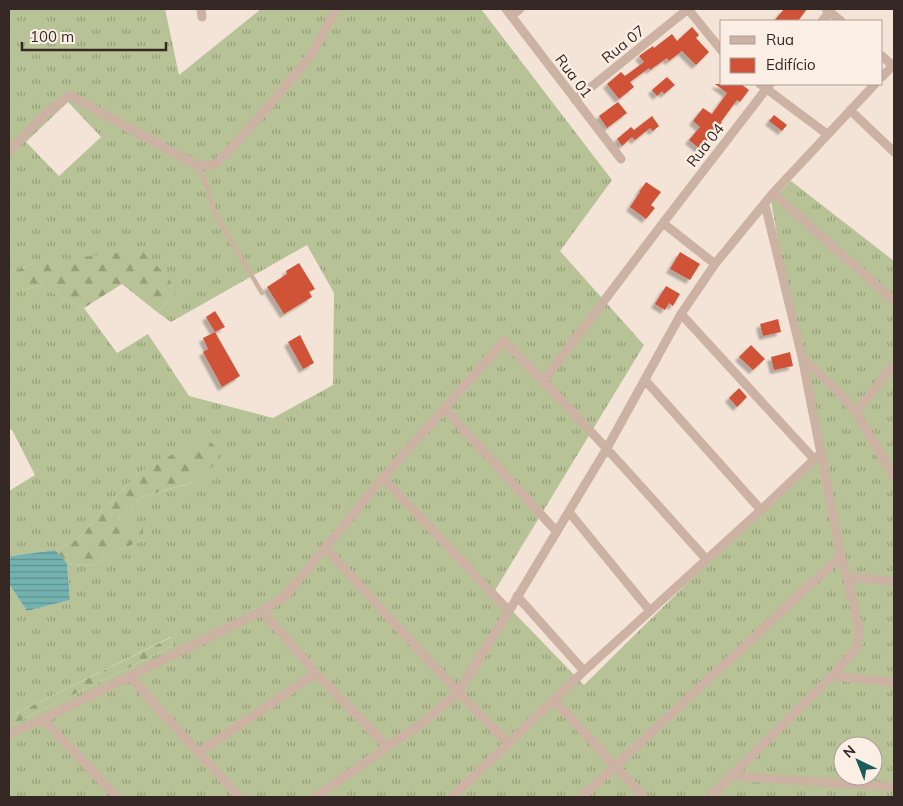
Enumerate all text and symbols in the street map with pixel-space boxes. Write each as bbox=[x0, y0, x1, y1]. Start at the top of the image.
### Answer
scale bar bbox=[22, 20, 166, 52]
legend bbox=[720, 20, 883, 85]
street label: Rua 07 bbox=[598, 21, 648, 67]
text: 100 m bbox=[30, 27, 74, 46]
text: Rua bbox=[766, 30, 794, 49]
street label: Rua 01 bbox=[551, 50, 597, 102]
text: Edifício bbox=[766, 55, 816, 74]
street label: Rua 04 bbox=[682, 119, 728, 171]
north arrow bbox=[833, 736, 883, 786]
text: N bbox=[839, 741, 859, 762]

